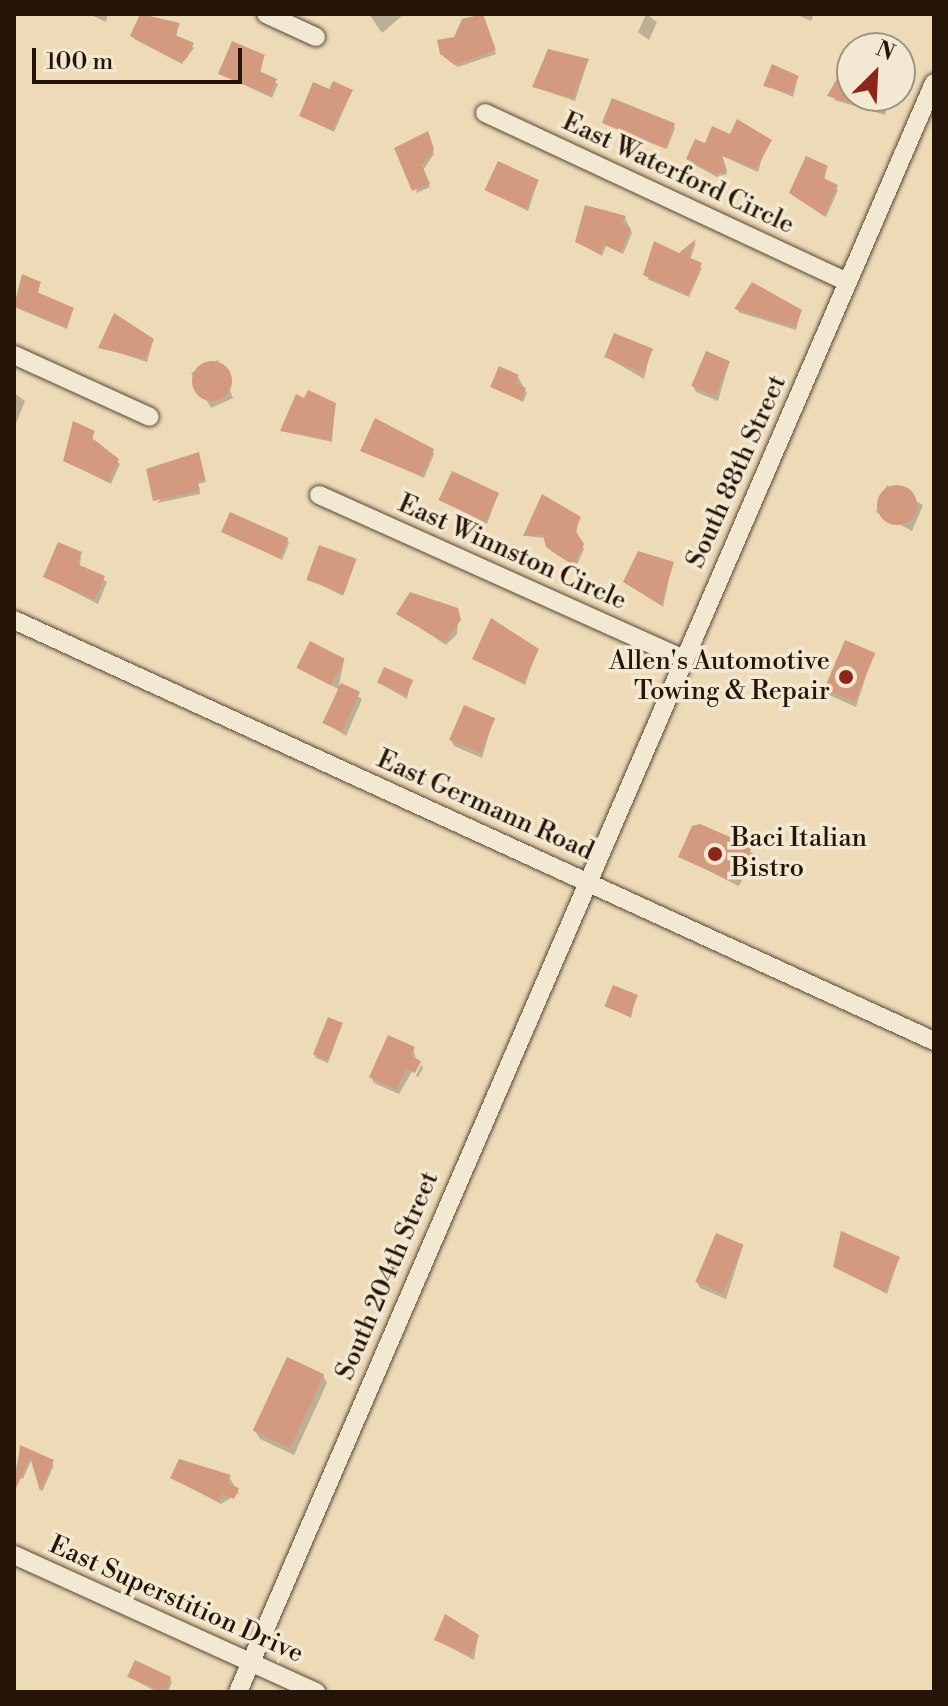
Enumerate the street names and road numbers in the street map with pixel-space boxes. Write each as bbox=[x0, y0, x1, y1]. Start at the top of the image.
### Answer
street label: East Waterford Circle bbox=[557, 107, 799, 241]
street label: South 88th Street bbox=[681, 371, 793, 573]
street label: East Winnston Circle bbox=[393, 489, 631, 617]
street label: East Germann Road bbox=[372, 744, 598, 868]
street label: South 204th Street bbox=[330, 1167, 446, 1385]
street label: East Superstition Drive bbox=[44, 1530, 308, 1670]

